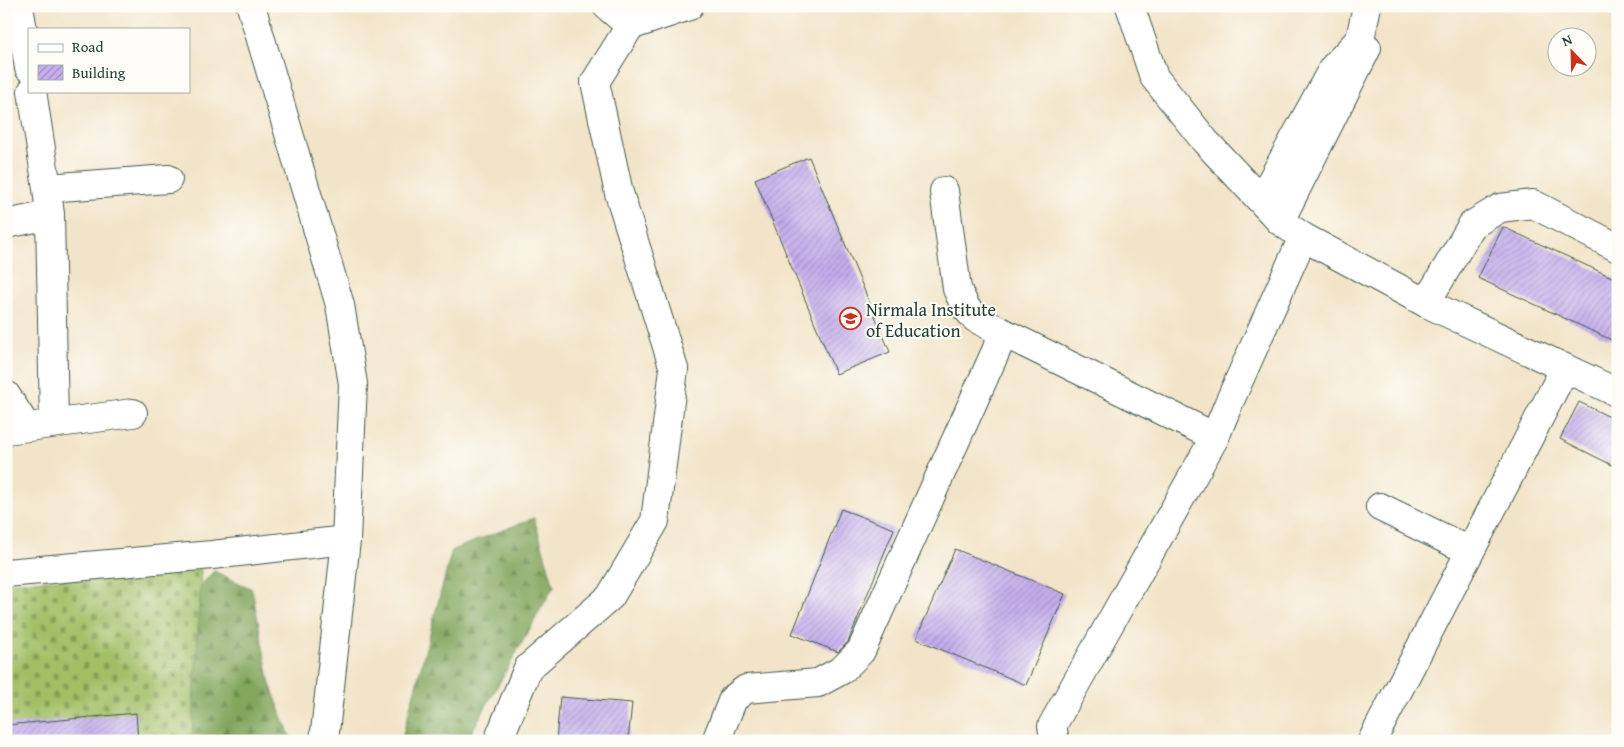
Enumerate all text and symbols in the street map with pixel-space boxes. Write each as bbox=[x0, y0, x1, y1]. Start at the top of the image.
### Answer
legend bbox=[28, 28, 190, 92]
north arrow bbox=[1546, 28, 1596, 78]
text: N bbox=[1559, 29, 1576, 51]
text: Road bbox=[72, 36, 103, 57]
text: Building bbox=[72, 62, 126, 83]
place label: Nirmala Institute of Education bbox=[866, 296, 996, 344]
school or university icon: Nirmala Institute of Education bbox=[838, 307, 862, 331]

